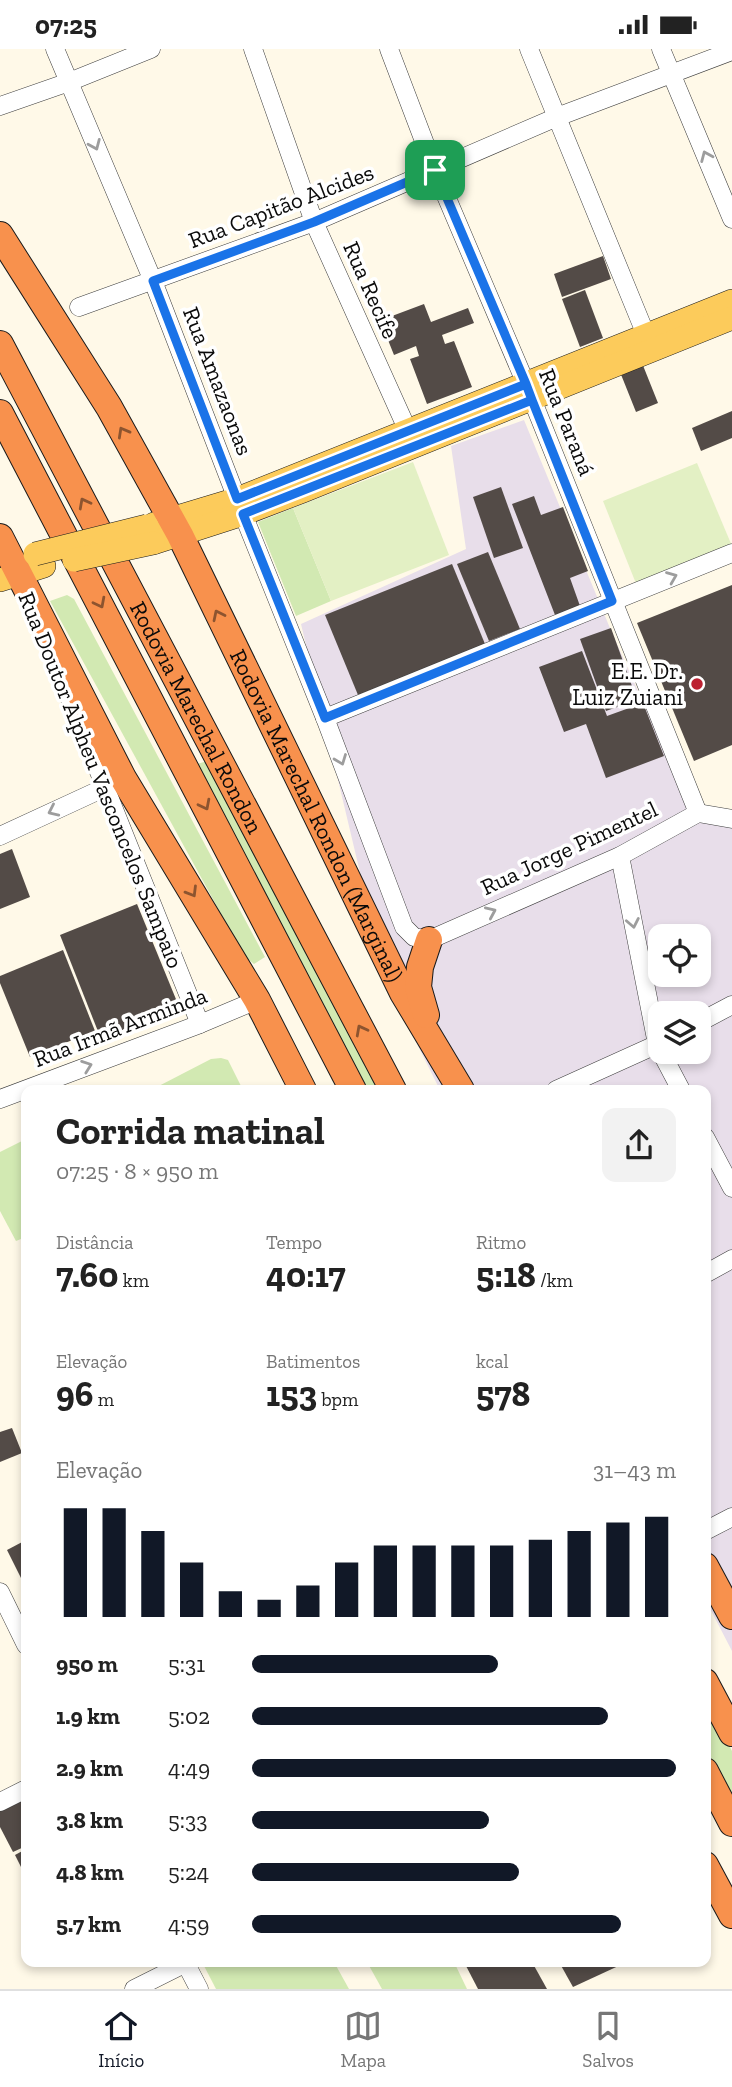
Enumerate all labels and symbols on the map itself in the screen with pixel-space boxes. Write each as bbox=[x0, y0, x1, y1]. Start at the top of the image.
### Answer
one-way arrow bbox=[87, 138, 101, 150]
pin bbox=[405, 140, 465, 200]
one-way arrow bbox=[700, 151, 714, 163]
street label: Rua Capitão Alcides bbox=[184, 158, 378, 254]
street label: Rua Recife bbox=[337, 237, 405, 343]
street label: Rua Amazaonas bbox=[177, 303, 259, 459]
street label: Rua Paraná bbox=[533, 365, 601, 479]
one-way arrow bbox=[118, 427, 131, 439]
one-way arrow bbox=[79, 498, 92, 511]
one-way arrow bbox=[665, 571, 677, 585]
street label: Rua Doutor Alpheu Vasconcelos Sampaio bbox=[12, 588, 190, 972]
one-way arrow bbox=[92, 596, 106, 608]
street label: Rodovia Marechal Rondon bbox=[124, 596, 269, 838]
one-way arrow bbox=[213, 610, 227, 622]
street label: Rodovia Marechal Rondon (Marginal) bbox=[224, 645, 409, 986]
place label: E.E. Dr. Luiz Zuiani bbox=[572, 657, 683, 711]
marker: E.E. Dr. Luiz Zuiani bbox=[689, 676, 705, 692]
one-way arrow bbox=[333, 753, 347, 765]
street label: Rua Jorge Pimentel bbox=[476, 795, 662, 901]
one-way arrow bbox=[197, 798, 210, 810]
one-way arrow bbox=[48, 803, 60, 817]
one-way arrow bbox=[183, 884, 196, 897]
one-way arrow bbox=[484, 906, 497, 920]
one-way arrow bbox=[625, 917, 640, 929]
street label: Rua Irmã Arminda bbox=[29, 981, 211, 1073]
one-way arrow bbox=[356, 1025, 370, 1037]
one-way arrow bbox=[80, 1061, 92, 1075]

